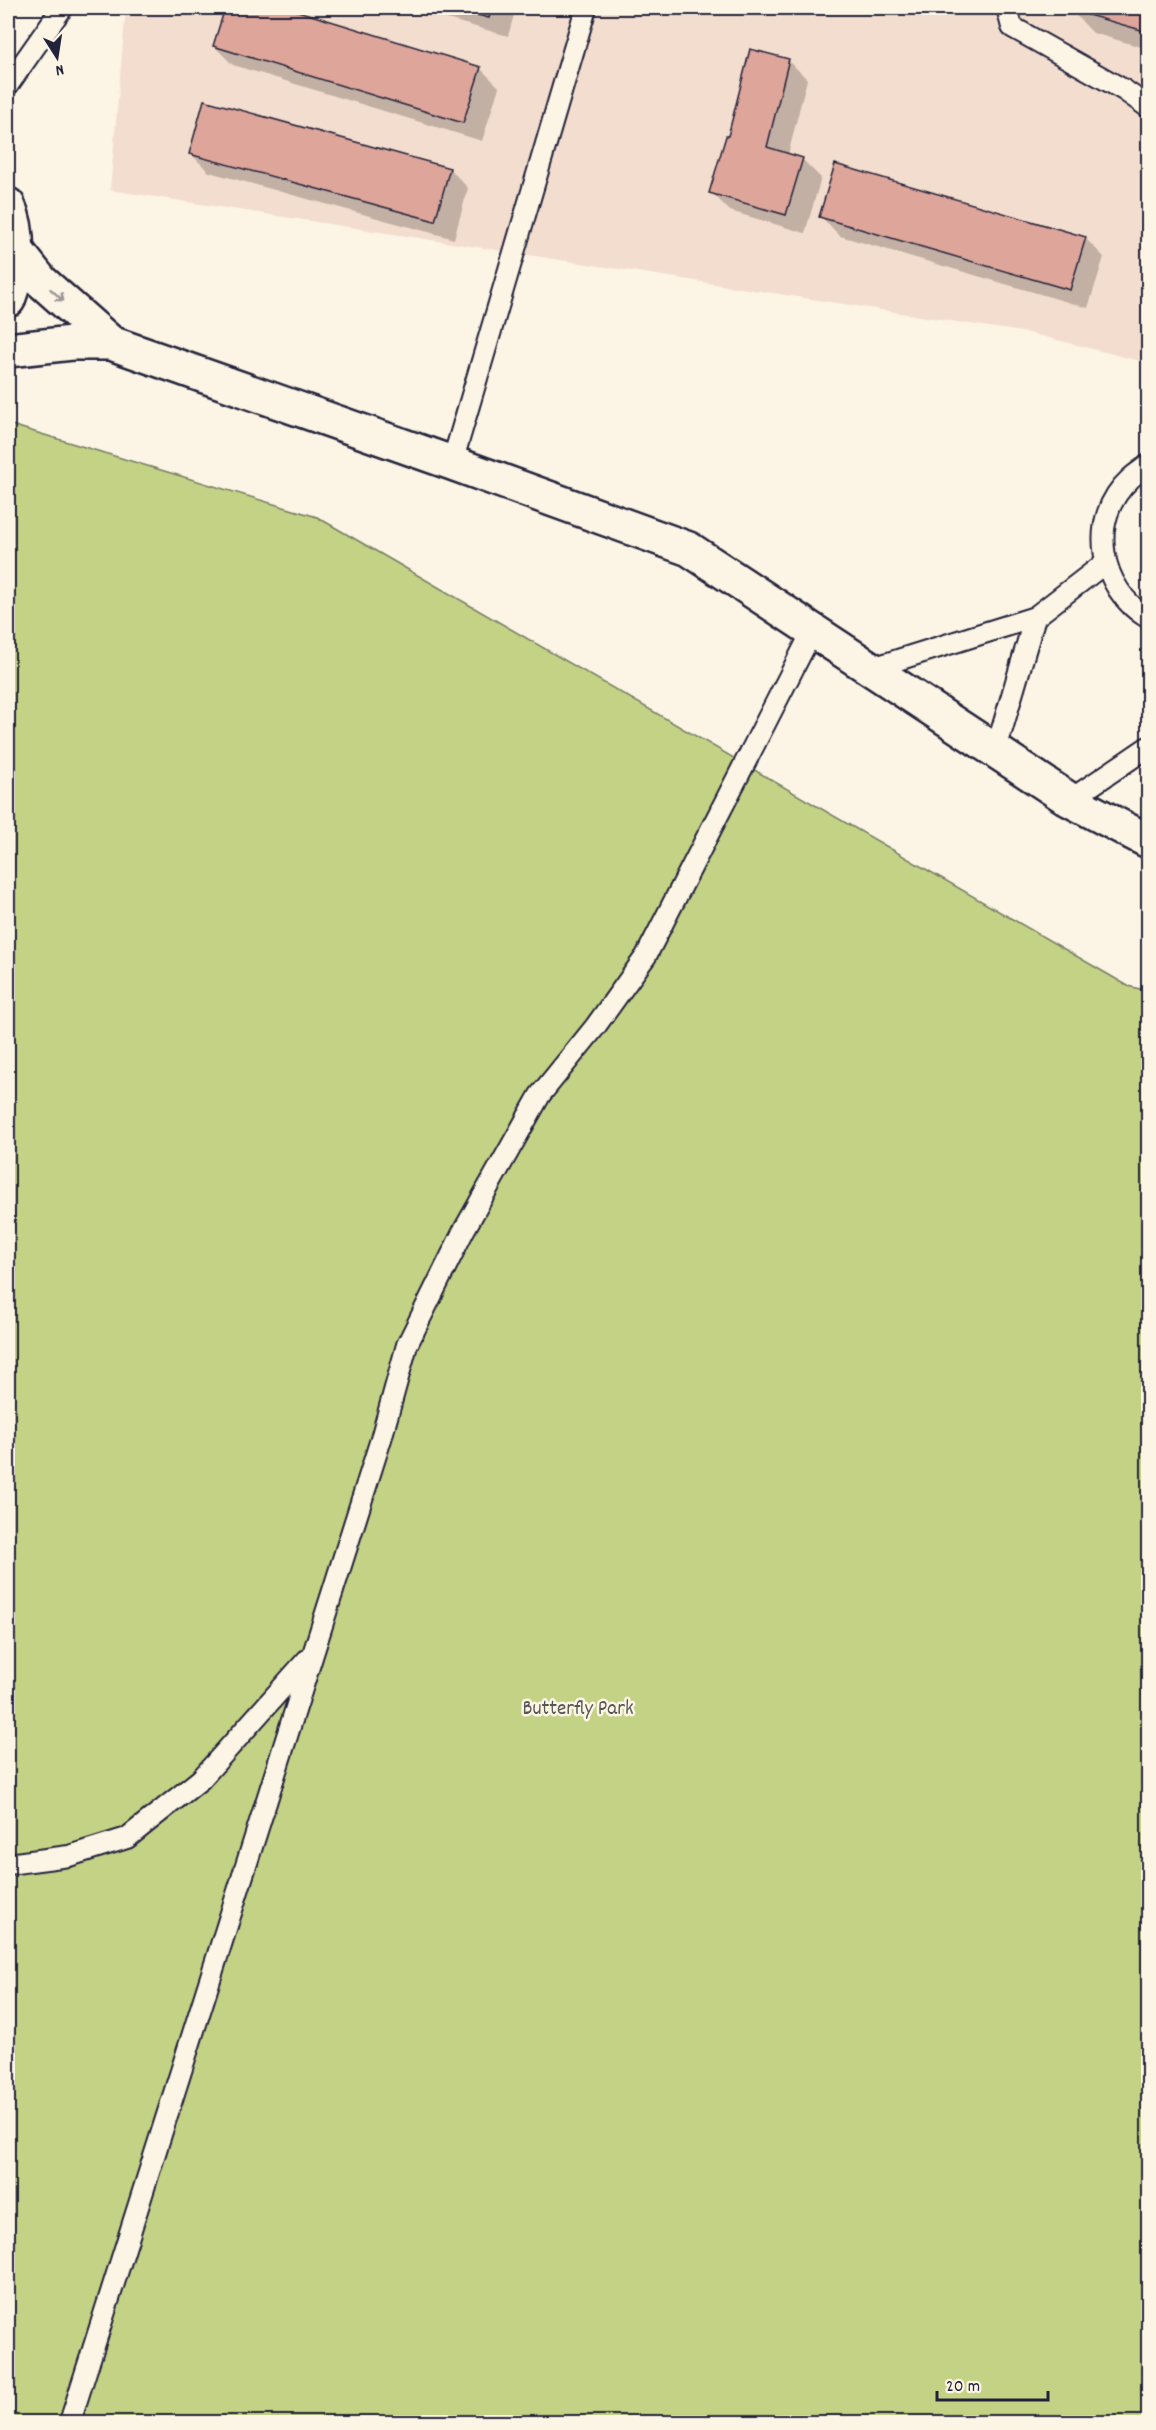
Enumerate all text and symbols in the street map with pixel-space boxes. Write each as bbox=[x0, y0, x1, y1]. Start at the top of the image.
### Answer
north arrow bbox=[27, 27, 87, 87]
text: N bbox=[53, 57, 66, 81]
one-way arrow bbox=[49, 288, 64, 302]
park label: Butterfly Park bbox=[522, 1695, 634, 1725]
scale bar bbox=[937, 2364, 1048, 2402]
text: 20 m bbox=[946, 2375, 980, 2400]

